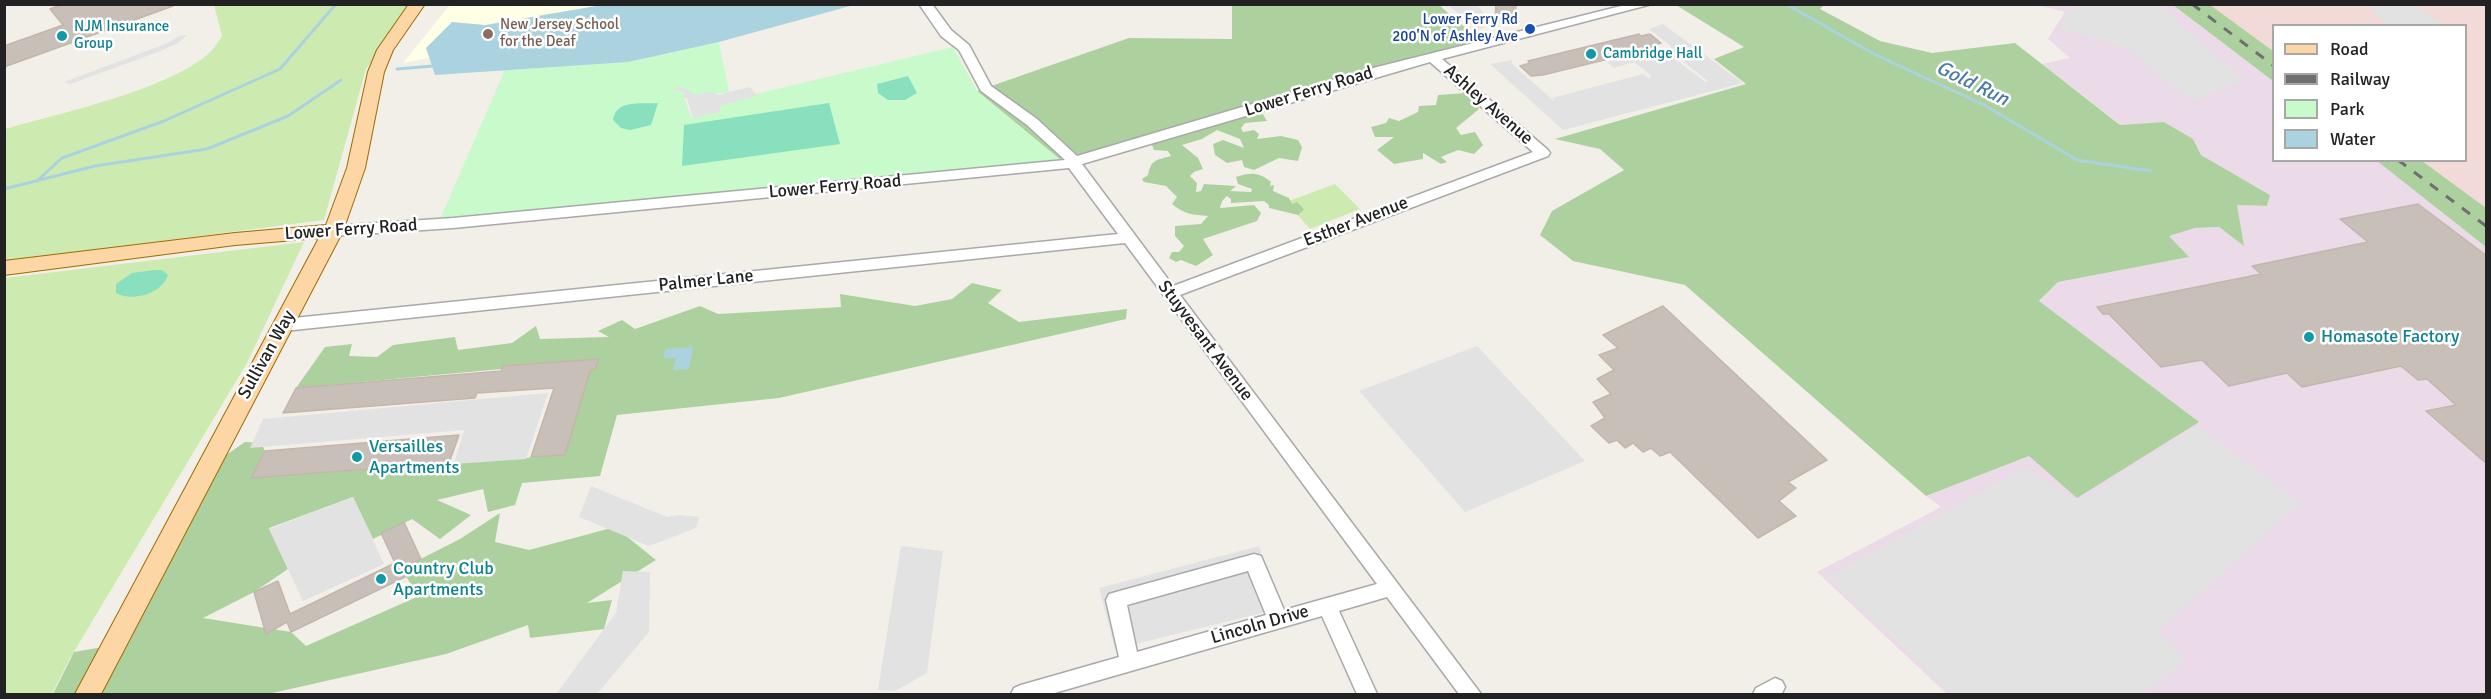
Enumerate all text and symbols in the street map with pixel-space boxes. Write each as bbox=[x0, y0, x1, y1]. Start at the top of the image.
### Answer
place label: Lower Ferry Rd 200'N of Ashley Ave bbox=[1392, 11, 1518, 46]
place label: New Jersey School for the Deaf bbox=[500, 16, 619, 51]
place label: NJM Insurance Group bbox=[74, 18, 169, 53]
marker: Lower Ferry Rd 200'N of Ashley Ave bbox=[1523, 22, 1537, 36]
legend bbox=[2272, 24, 2467, 162]
marker: New Jersey School for the Deaf bbox=[481, 27, 495, 41]
marker: NJM Insurance Group bbox=[55, 29, 69, 43]
text: Road bbox=[2330, 38, 2369, 60]
place label: Cambridge Hall bbox=[1603, 45, 1702, 63]
marker: Cambridge Hall bbox=[1584, 47, 1598, 61]
water label: Gold Run bbox=[1932, 56, 2012, 112]
street label: Ashley Avenue bbox=[1439, 60, 1537, 150]
street label: Lower Ferry Road bbox=[1242, 62, 1376, 122]
text: Railway bbox=[2330, 68, 2390, 90]
text: Park bbox=[2330, 98, 2365, 120]
text: Water bbox=[2330, 128, 2375, 150]
street label: Lower Ferry Road bbox=[768, 170, 902, 204]
street label: Esther Avenue bbox=[1301, 192, 1411, 252]
street label: Lower Ferry Road bbox=[284, 215, 418, 245]
street label: Palmer Lane bbox=[657, 265, 755, 297]
street label: Stuyvesant Avenue bbox=[1153, 277, 1257, 405]
street label: Sullivan Way bbox=[234, 307, 300, 403]
place label: Homasote Factory bbox=[2321, 326, 2459, 348]
marker: Homasote Factory bbox=[2302, 330, 2316, 344]
place label: Versailles Apartments bbox=[369, 436, 459, 478]
marker: Versailles Apartments bbox=[350, 450, 364, 464]
place label: Country Club Apartments bbox=[393, 558, 494, 600]
marker: Country Club Apartments bbox=[374, 572, 388, 586]
street label: Lincoln Drive bbox=[1209, 601, 1311, 649]

